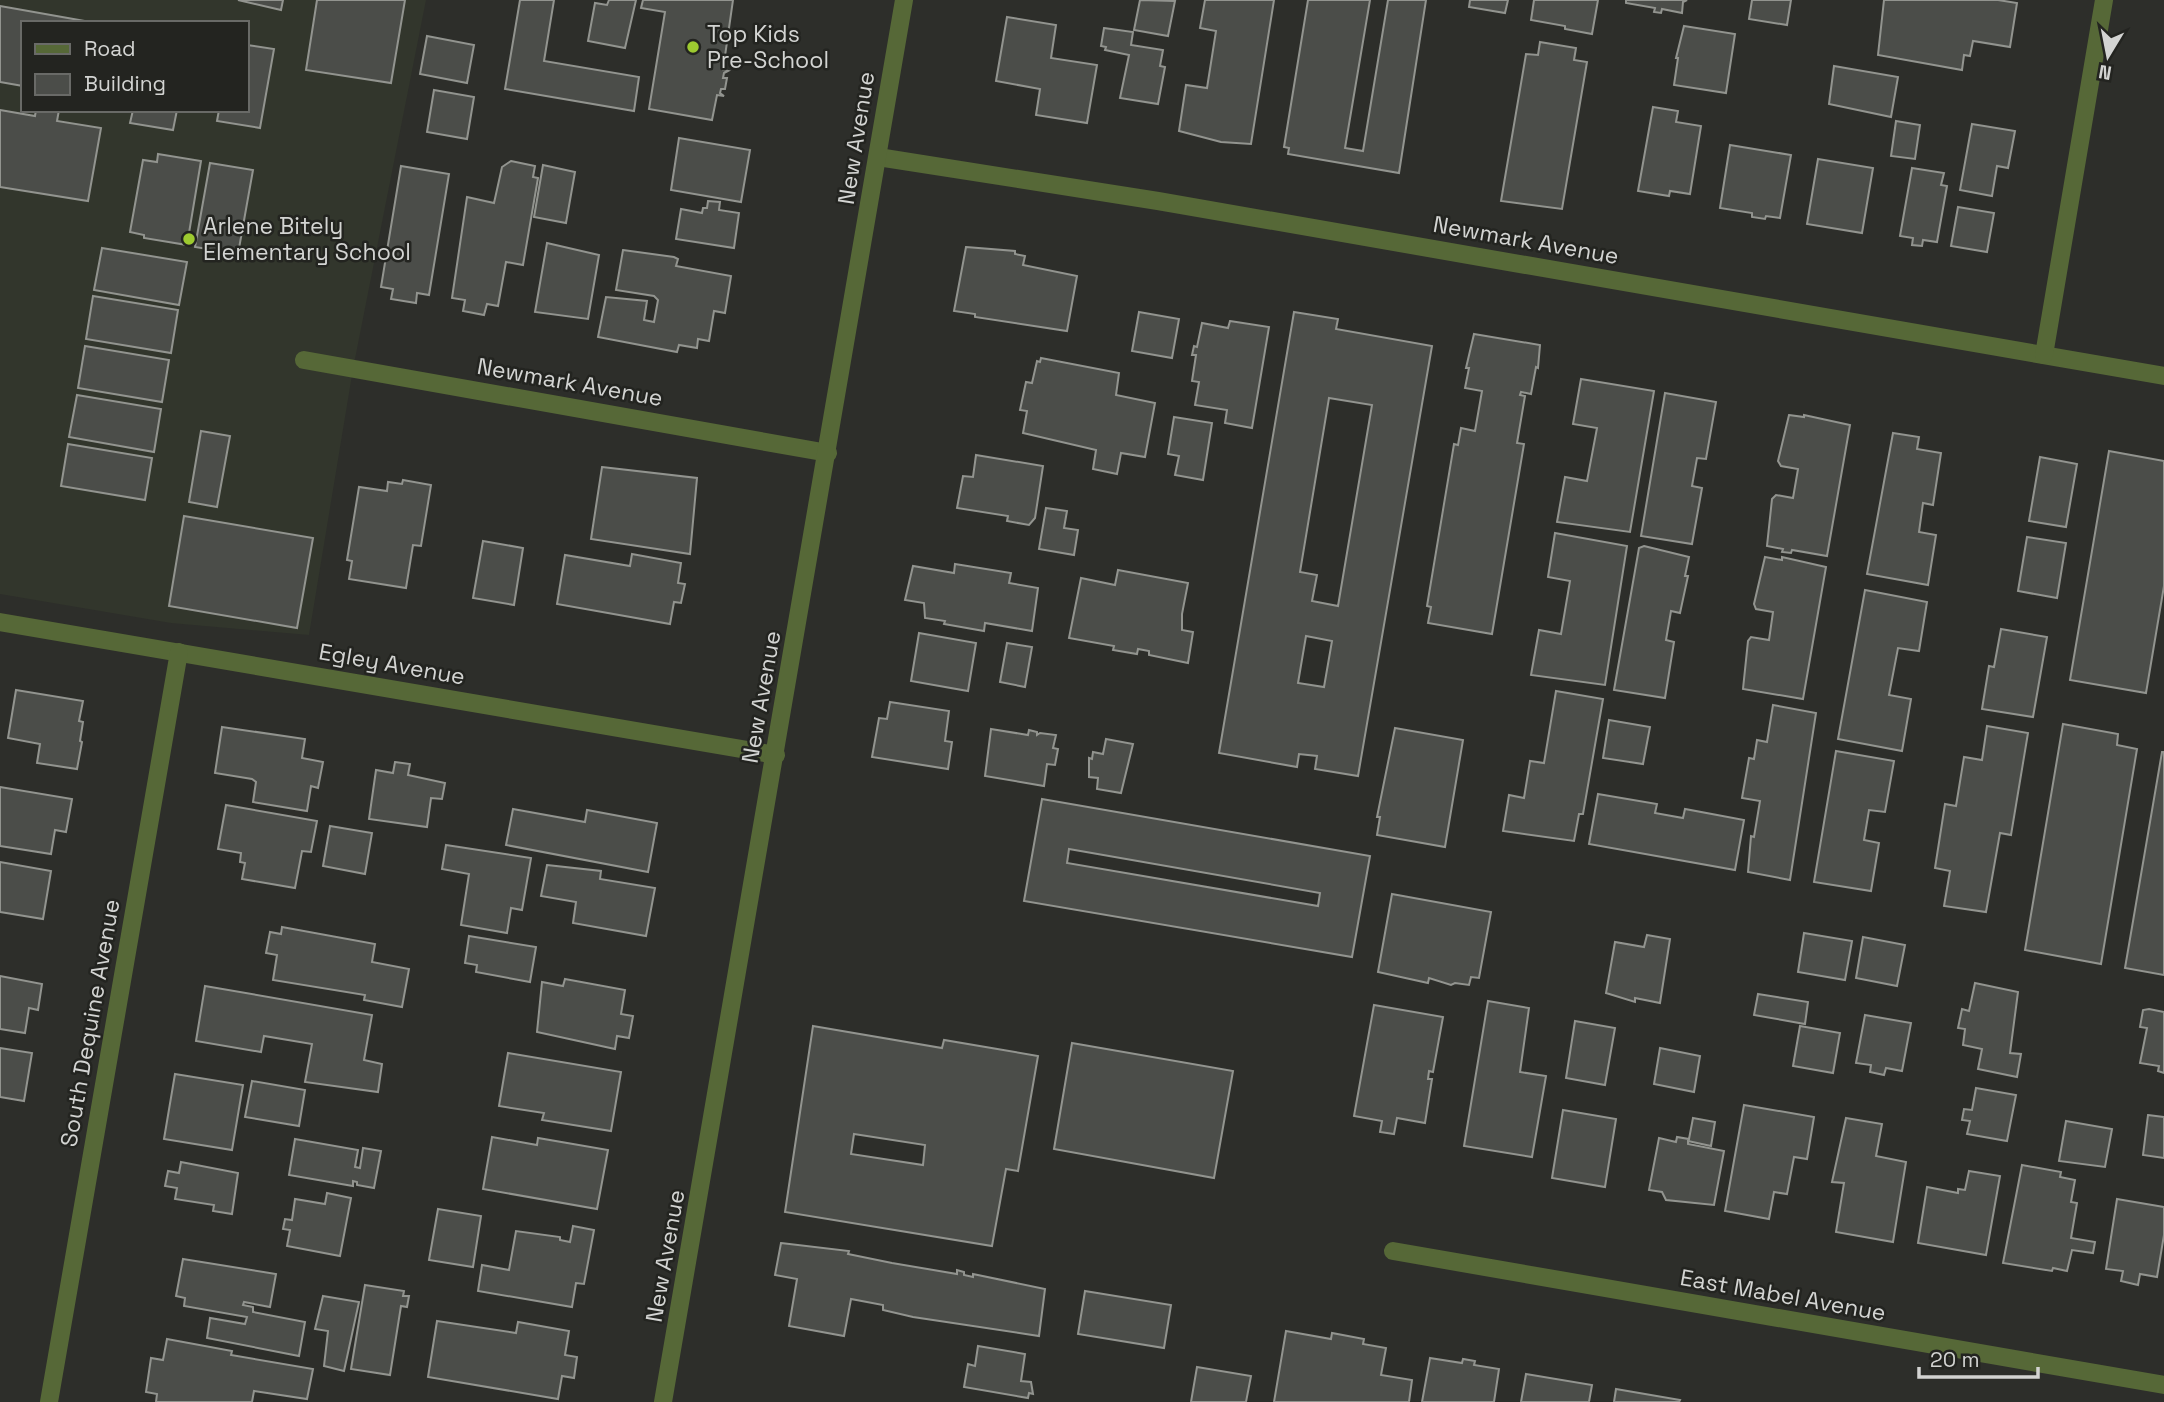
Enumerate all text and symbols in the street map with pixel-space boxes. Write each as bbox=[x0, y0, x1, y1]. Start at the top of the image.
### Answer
place label: Top Kids Pre-School bbox=[707, 19, 829, 75]
legend bbox=[21, 21, 248, 112]
north arrow bbox=[2073, 21, 2143, 91]
text: Road bbox=[84, 35, 136, 62]
marker: Top Kids Pre-School bbox=[685, 39, 701, 55]
text: N bbox=[2097, 59, 2114, 86]
text: Building bbox=[84, 70, 166, 97]
street label: New Avenue bbox=[831, 70, 881, 206]
street label: Newmark Avenue bbox=[1431, 209, 1621, 271]
place label: Arlene Bitely Elementary School bbox=[203, 211, 411, 267]
marker: Arlene Bitely Elementary School bbox=[181, 231, 197, 247]
street label: Newmark Avenue bbox=[475, 351, 665, 413]
street label: New Avenue bbox=[735, 628, 787, 766]
street label: Egley Avenue bbox=[317, 636, 467, 692]
street label: South Dequine Avenue bbox=[53, 897, 127, 1149]
street label: New Avenue bbox=[639, 1187, 691, 1325]
street label: East Mabel Avenue bbox=[1678, 1262, 1888, 1328]
scale bar bbox=[1919, 1336, 2038, 1380]
text: 20 m bbox=[1930, 1346, 1980, 1373]

